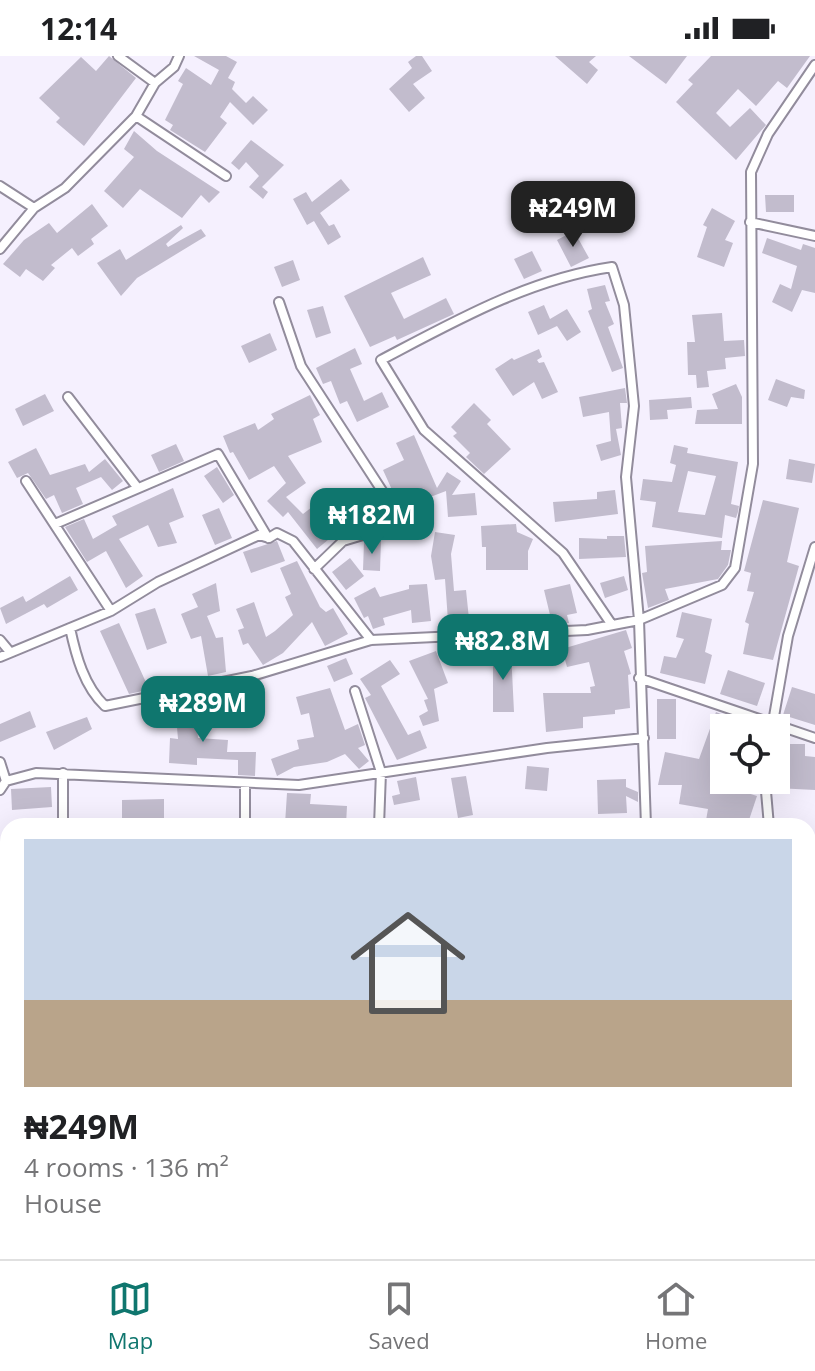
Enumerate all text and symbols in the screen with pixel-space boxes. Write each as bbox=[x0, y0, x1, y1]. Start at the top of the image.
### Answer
text: 12:14 bbox=[40, 8, 117, 49]
pin: ₦249M bbox=[517, 181, 629, 249]
text: ₦249M bbox=[529, 189, 617, 225]
pin: ₦182M bbox=[316, 488, 428, 556]
text: ₦182M bbox=[328, 496, 416, 532]
pin: ₦82.8M bbox=[438, 614, 568, 682]
text: ₦82.8M bbox=[455, 622, 551, 658]
pin: ₦289M bbox=[147, 676, 259, 744]
text: ₦289M bbox=[159, 684, 247, 720]
map controls bbox=[710, 714, 790, 794]
button: locate bbox=[710, 714, 790, 794]
icon: home bbox=[336, 891, 480, 1035]
text: ₦249M bbox=[24, 1103, 139, 1149]
text: 4 rooms · 136 m² bbox=[24, 1149, 229, 1185]
text: House bbox=[24, 1185, 102, 1221]
tab: Map bbox=[108, 1277, 153, 1355]
tab: Saved bbox=[369, 1277, 430, 1355]
tab: Home bbox=[645, 1277, 707, 1355]

